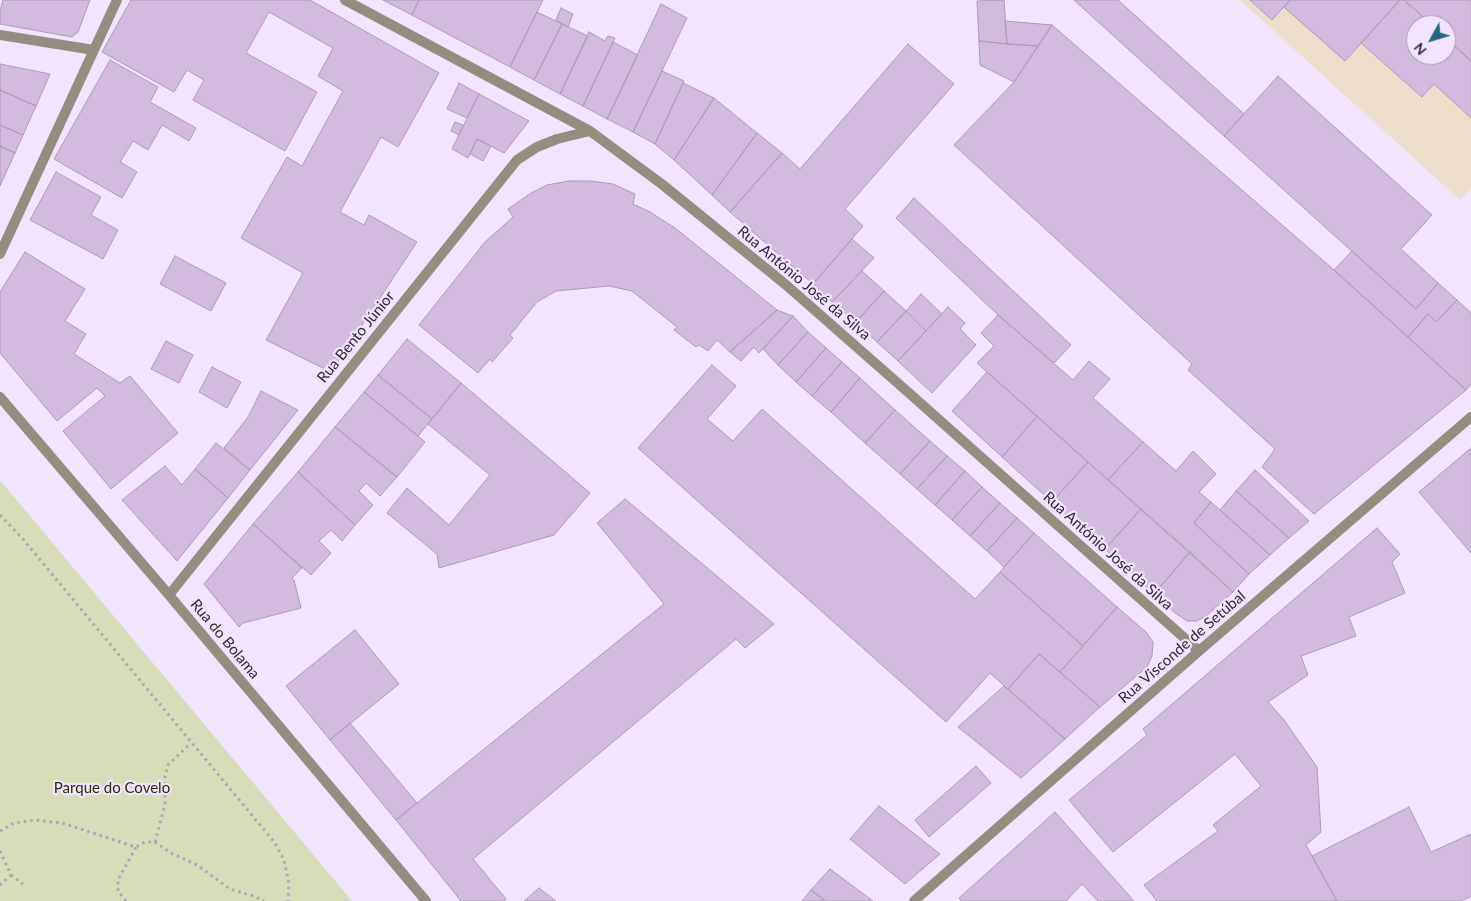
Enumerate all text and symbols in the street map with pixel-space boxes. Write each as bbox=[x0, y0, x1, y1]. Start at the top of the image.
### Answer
north arrow bbox=[1406, 15, 1456, 65]
text: N bbox=[1410, 40, 1430, 59]
street label: Rua António José da Silva bbox=[734, 222, 874, 344]
street label: Rua Bento Júnior bbox=[314, 288, 398, 386]
street label: Rua António José da Silva bbox=[1040, 488, 1176, 614]
street label: Rua Visconde de Setúbal bbox=[1115, 587, 1249, 707]
street label: Rua do Bolama bbox=[186, 596, 264, 682]
park label: Parque do Covelo bbox=[54, 779, 170, 797]

